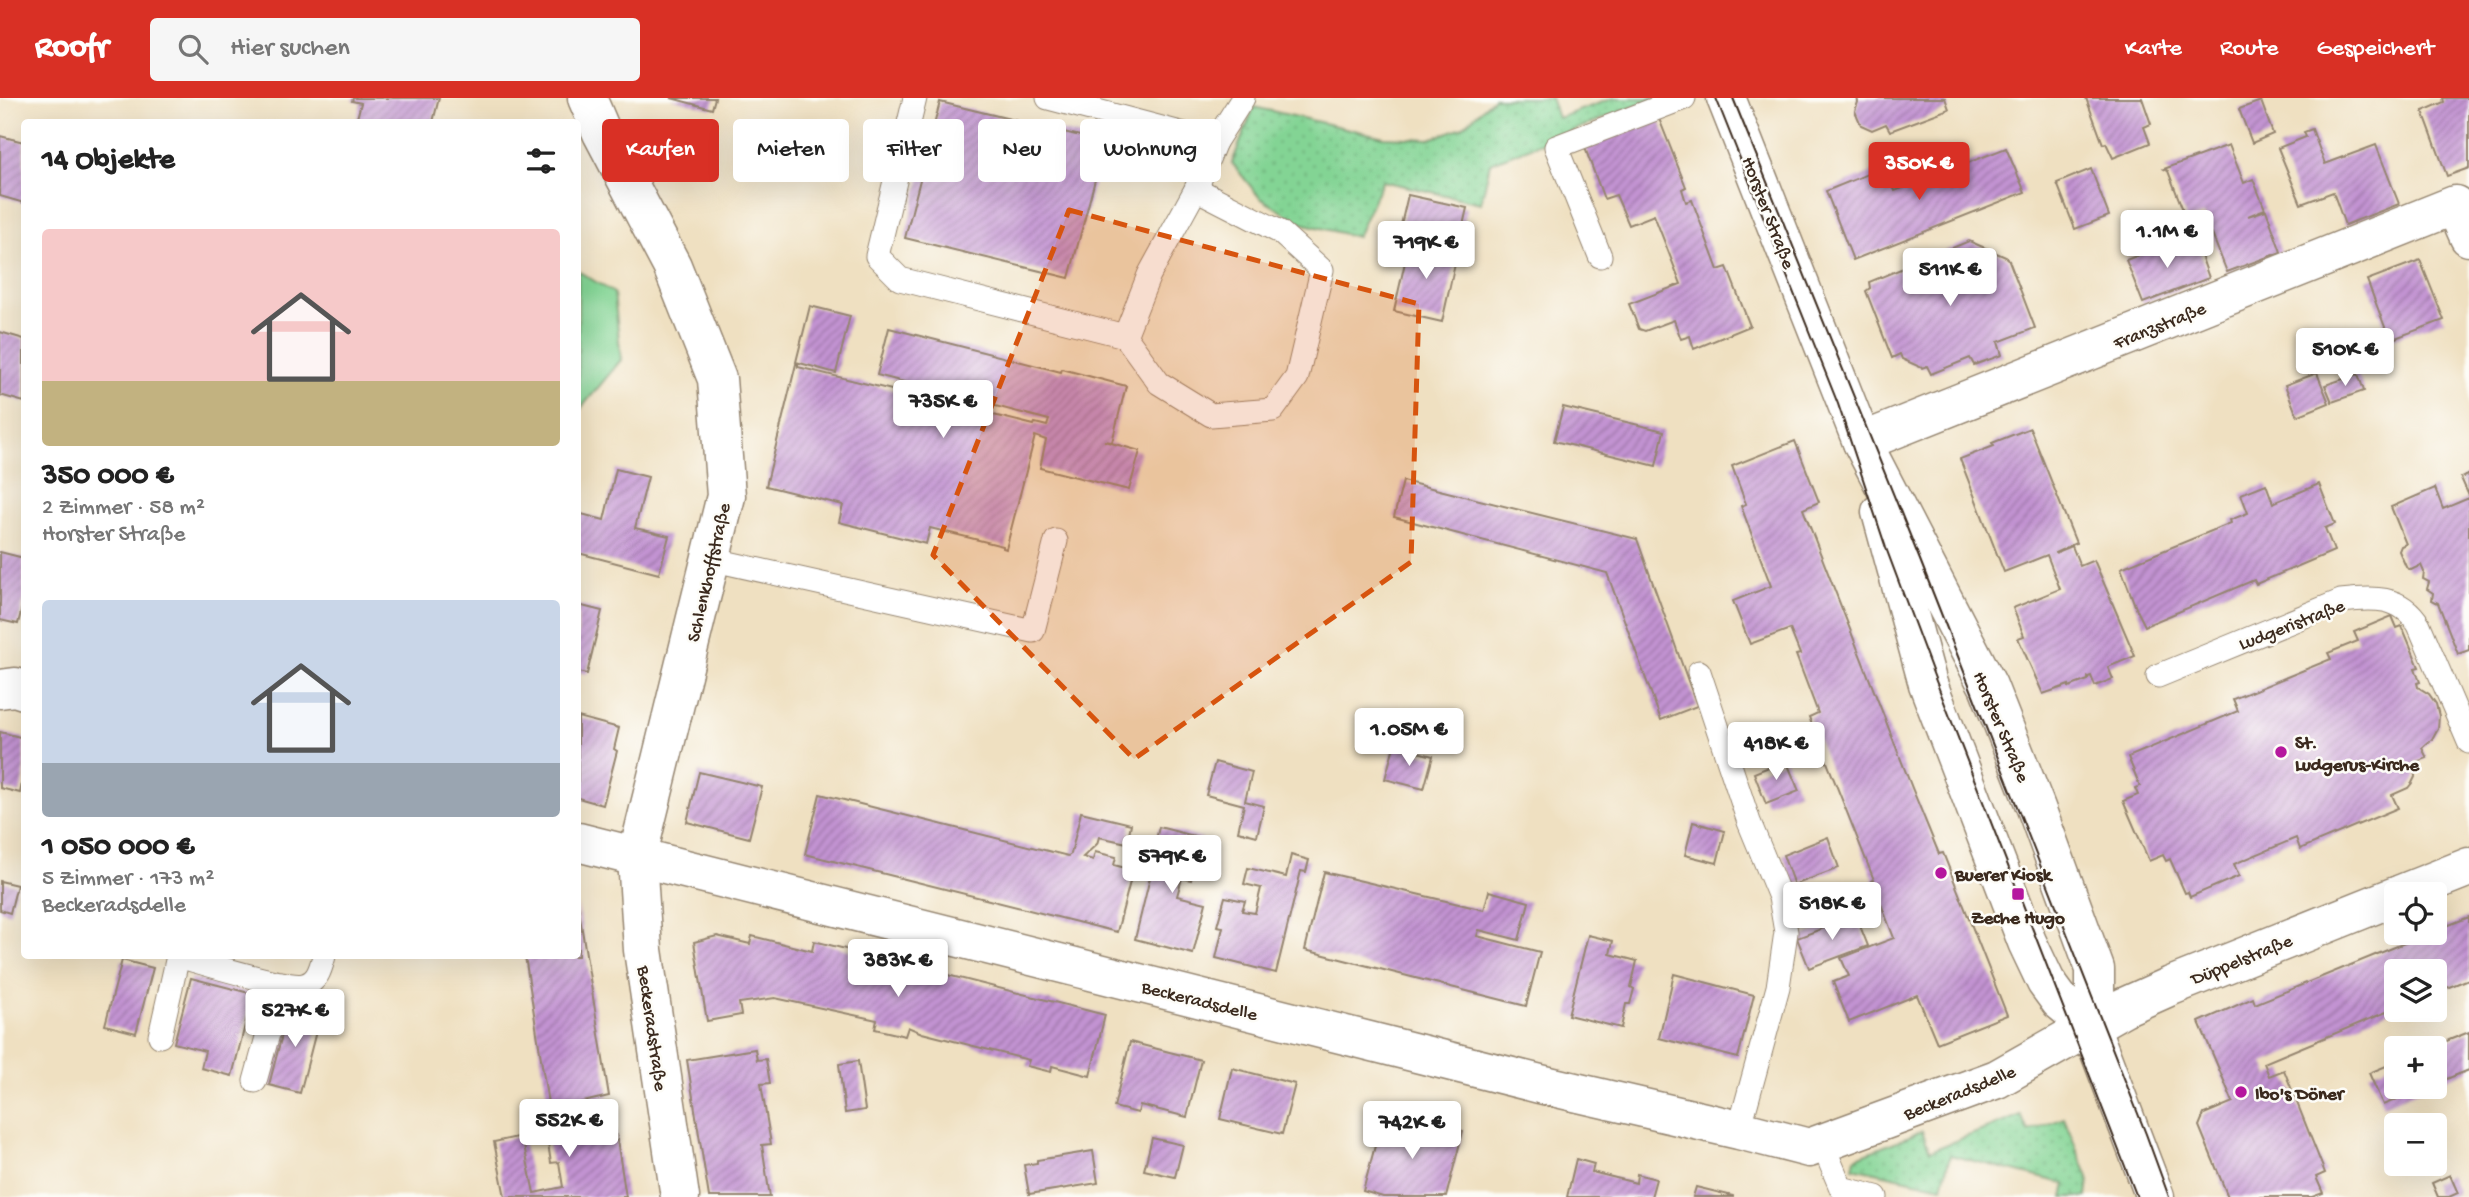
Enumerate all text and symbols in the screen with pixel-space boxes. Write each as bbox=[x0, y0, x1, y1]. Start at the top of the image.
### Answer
search box bbox=[150, 18, 640, 81]
text: Roofr bbox=[35, 30, 108, 68]
icon: search bbox=[174, 30, 212, 68]
text: Hier suchen bbox=[230, 34, 350, 65]
text: Karte bbox=[2125, 35, 2182, 64]
text: Route bbox=[2220, 35, 2279, 64]
text: Gespeichert bbox=[2317, 35, 2434, 64]
chip: Kaufen bbox=[602, 119, 719, 182]
chip: Mieten bbox=[733, 119, 849, 182]
chip: Filter bbox=[863, 119, 964, 182]
chip: Neu bbox=[978, 119, 1066, 182]
chip: Wohnung bbox=[1080, 119, 1221, 182]
icon: filters bbox=[522, 142, 560, 180]
pin: 350K € bbox=[1862, 142, 1976, 202]
text: 14 Objekte bbox=[42, 144, 175, 179]
text: 350K € bbox=[1885, 151, 1953, 178]
street label: Horster Straße bbox=[1735, 154, 1799, 273]
pin: 1.1M € bbox=[2110, 211, 2224, 270]
text: 1.1M € bbox=[2137, 219, 2197, 246]
pin: 719K € bbox=[1369, 222, 1483, 281]
text: 719K € bbox=[1394, 230, 1458, 257]
pin: 511K € bbox=[1893, 248, 2007, 308]
text: 511K € bbox=[1919, 257, 1981, 284]
icon: home bbox=[238, 274, 364, 400]
street label: Franzstraße bbox=[2110, 298, 2210, 357]
pin: 510K € bbox=[2288, 328, 2402, 388]
text: 510K € bbox=[2312, 337, 2378, 364]
pin: 735K € bbox=[886, 380, 1000, 440]
text: 735K € bbox=[909, 389, 977, 416]
text: 350 000 € bbox=[42, 460, 174, 495]
text: 2 Zimmer · 58 m² bbox=[42, 495, 205, 522]
street label: Schlenkhoffstraße bbox=[683, 501, 738, 645]
text: Horster Straße bbox=[42, 522, 185, 549]
street label: Ludgeristraße bbox=[2236, 595, 2349, 657]
icon: home bbox=[238, 645, 364, 771]
street label: Horster Straße bbox=[1966, 668, 2034, 787]
pin: 1.05M € bbox=[1344, 708, 1474, 768]
text: 1.05M € bbox=[1371, 717, 1447, 744]
pin: 418K € bbox=[1719, 722, 1833, 782]
text: 418K € bbox=[1744, 731, 1808, 758]
place label: St. Ludgerus-Kirche bbox=[2295, 733, 2420, 778]
marker: St. Ludgerus-Kirche bbox=[2273, 744, 2289, 760]
text: 1 050 000 € bbox=[42, 831, 194, 866]
pin: 579K € bbox=[1115, 836, 1229, 895]
text: 579K € bbox=[1138, 844, 1206, 871]
marker: Buerer Kiosk bbox=[1933, 865, 1949, 881]
place label: Buerer Kiosk bbox=[1954, 865, 2054, 888]
text: 5 Zimmer · 173 m² bbox=[42, 866, 214, 893]
pin: 518K € bbox=[1775, 882, 1889, 942]
map controls bbox=[2384, 882, 2447, 1176]
button: locate bbox=[2384, 882, 2447, 945]
marker: Zeche Hugo bbox=[2010, 886, 2026, 902]
text: 518K € bbox=[1799, 891, 1865, 918]
text: Beckeradsdelle bbox=[42, 893, 186, 920]
place label: Zeche Hugo bbox=[1971, 908, 2065, 931]
street label: Düppelstraße bbox=[2186, 930, 2297, 993]
pin: 383K € bbox=[841, 940, 955, 999]
text: 383K € bbox=[864, 948, 932, 975]
button: layers bbox=[2384, 959, 2447, 1022]
street label: Beckeradstraße bbox=[630, 963, 671, 1093]
street label: Beckeradsdelle bbox=[1138, 977, 1260, 1028]
pin: 527K € bbox=[238, 990, 352, 1049]
text: 527K € bbox=[261, 998, 329, 1025]
button: + bbox=[2384, 1036, 2447, 1099]
street label: Beckeradsdelle bbox=[1900, 1061, 2020, 1128]
marker: Ibo's Döner bbox=[2233, 1084, 2249, 1100]
place label: Ibo's Döner bbox=[2255, 1084, 2346, 1107]
pin: 552K € bbox=[512, 1100, 626, 1159]
pin: 742K € bbox=[1355, 1102, 1469, 1161]
text: 552K € bbox=[535, 1108, 603, 1135]
text: 742K € bbox=[1379, 1110, 1445, 1137]
button: − bbox=[2384, 1113, 2447, 1176]

